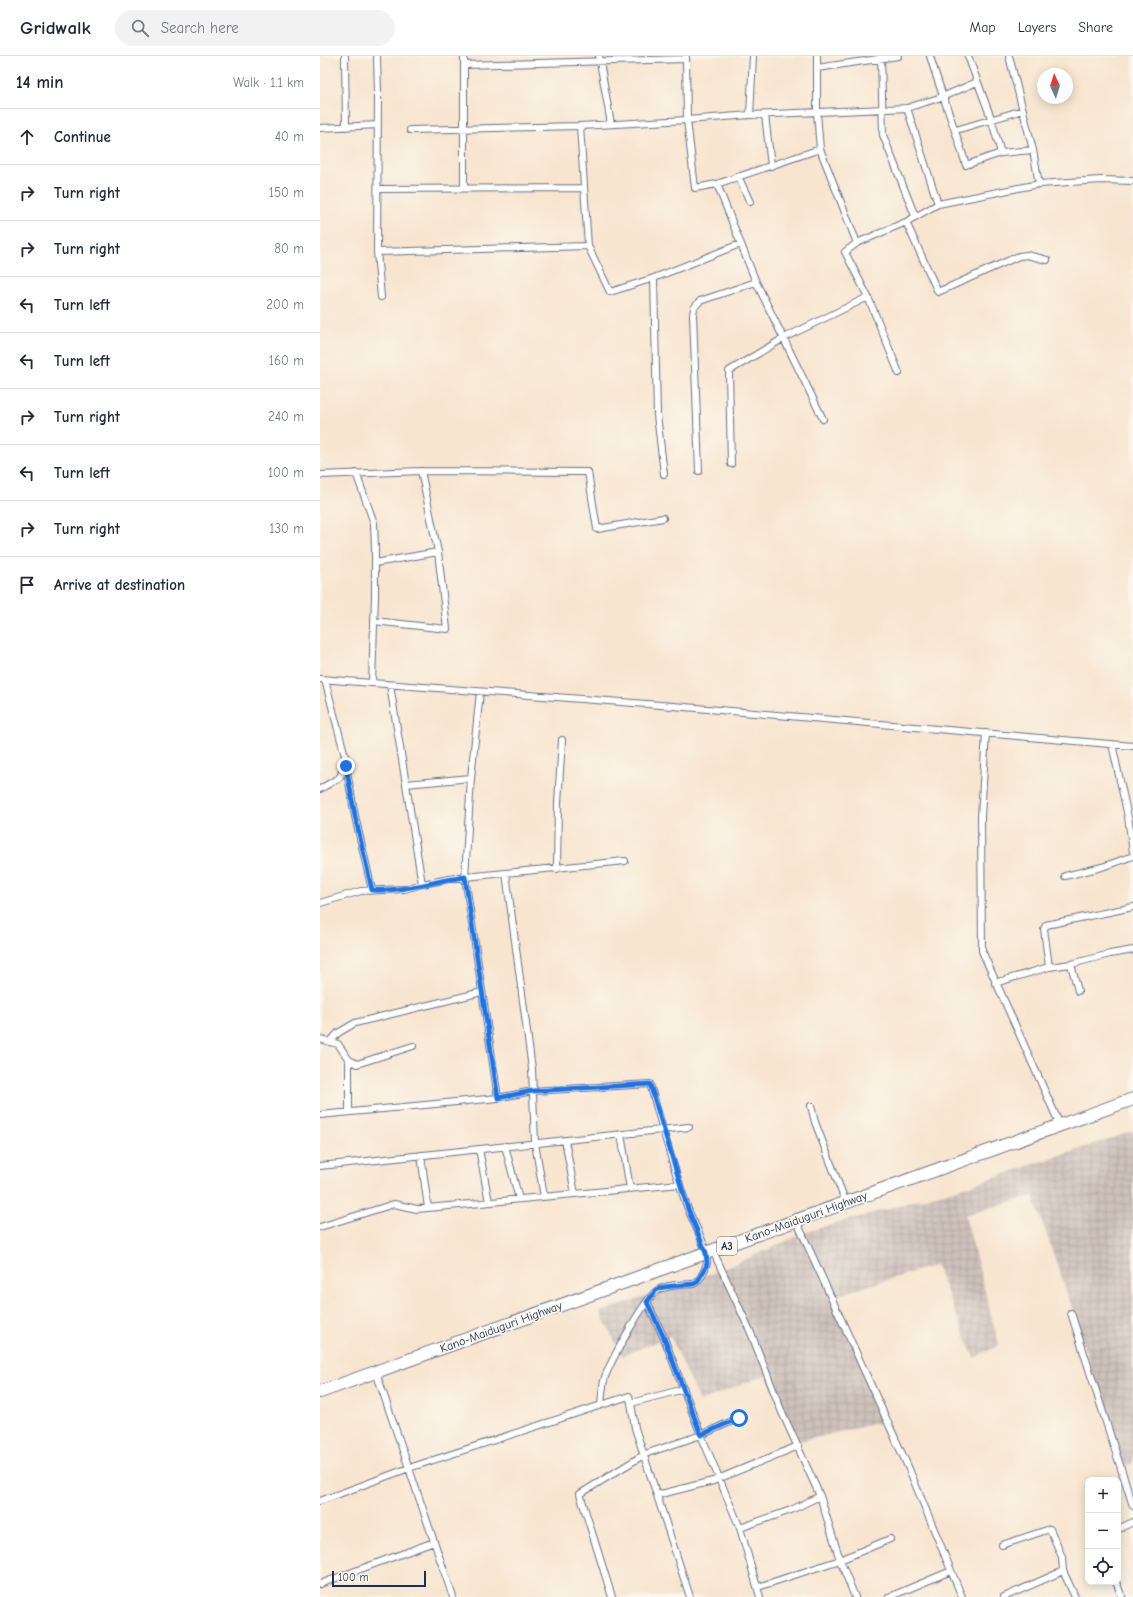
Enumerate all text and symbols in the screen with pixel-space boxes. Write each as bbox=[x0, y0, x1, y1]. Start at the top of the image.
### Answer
search box bbox=[115, 10, 395, 46]
text: Gridwalk bbox=[20, 17, 91, 39]
icon: search bbox=[129, 17, 151, 39]
text: Search here bbox=[161, 19, 239, 37]
text: Map bbox=[969, 19, 996, 36]
text: Layers bbox=[1018, 19, 1056, 36]
text: Share bbox=[1078, 19, 1113, 36]
north arrow bbox=[1037, 68, 1073, 104]
text: 14 min bbox=[16, 73, 63, 92]
text: Walk · 1.1 km bbox=[233, 75, 304, 90]
icon: ahead bbox=[16, 126, 38, 148]
text: Continue bbox=[54, 128, 111, 146]
text: 40 m bbox=[275, 129, 304, 144]
icon: right bbox=[16, 182, 38, 204]
text: Turn right bbox=[54, 184, 120, 202]
text: 150 m bbox=[269, 185, 304, 200]
icon: right bbox=[16, 238, 38, 260]
text: Turn right bbox=[54, 240, 120, 258]
text: 80 m bbox=[274, 241, 304, 256]
icon: left bbox=[16, 294, 38, 316]
text: Turn left bbox=[54, 296, 110, 314]
text: 200 m bbox=[266, 297, 304, 312]
icon: left bbox=[16, 350, 38, 372]
text: Turn left bbox=[54, 352, 110, 370]
text: 160 m bbox=[269, 353, 304, 368]
icon: right bbox=[16, 406, 38, 428]
text: Turn right bbox=[54, 408, 120, 426]
text: 240 m bbox=[268, 409, 304, 424]
icon: left bbox=[16, 462, 38, 484]
text: Turn left bbox=[54, 464, 110, 482]
text: 100 m bbox=[268, 465, 304, 480]
icon: right bbox=[16, 518, 38, 540]
text: Turn right bbox=[54, 520, 120, 538]
text: 130 m bbox=[269, 521, 304, 536]
icon: arrive bbox=[16, 574, 38, 596]
text: Arrive at destination bbox=[54, 576, 185, 594]
route end bbox=[337, 757, 355, 775]
street label: Kano-Maiduguri Highway bbox=[743, 1188, 870, 1246]
road number: A3 bbox=[717, 1237, 737, 1255]
street label: Kano-Maiduguri Highway bbox=[438, 1298, 565, 1356]
route start bbox=[730, 1409, 748, 1427]
map controls bbox=[1085, 1477, 1121, 1585]
button: + bbox=[1085, 1477, 1121, 1513]
button: − bbox=[1085, 1513, 1121, 1549]
button: locate bbox=[1085, 1549, 1121, 1585]
scale bar bbox=[332, 1569, 426, 1588]
text: 100 m bbox=[338, 1571, 369, 1584]

